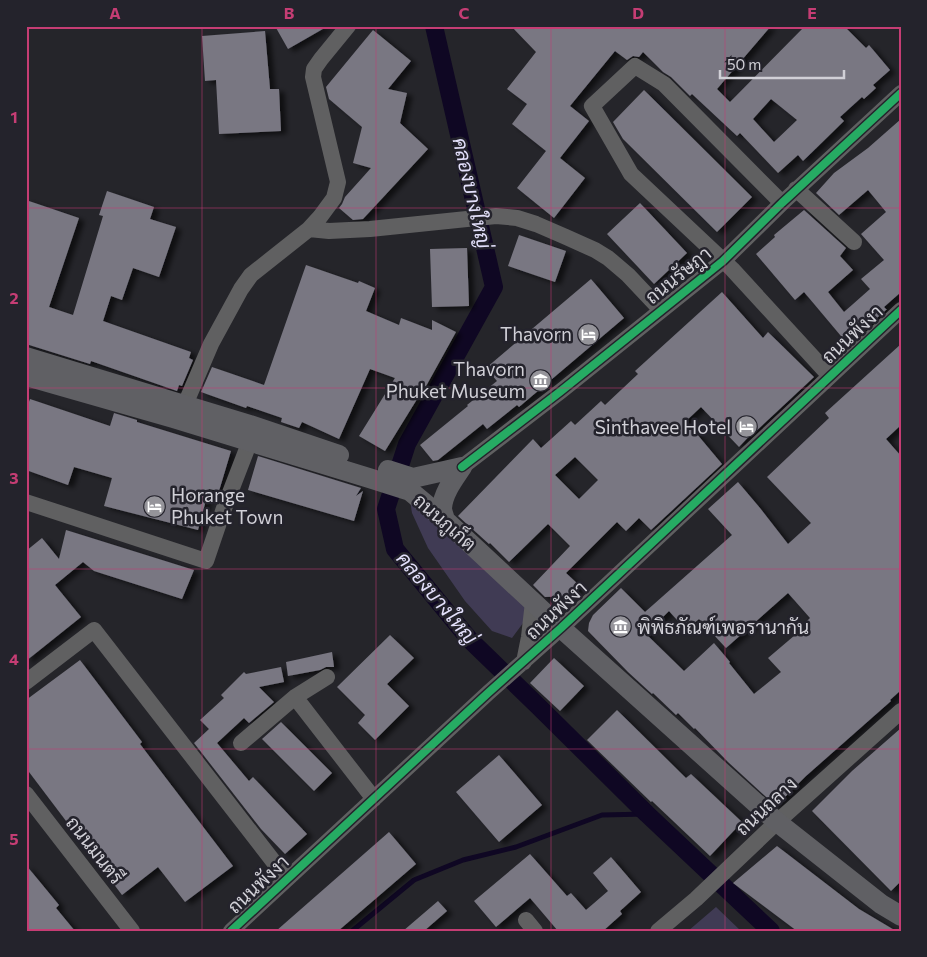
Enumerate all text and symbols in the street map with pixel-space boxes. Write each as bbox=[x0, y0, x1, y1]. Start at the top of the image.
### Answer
text: A bbox=[109, 3, 121, 22]
text: B bbox=[284, 3, 295, 22]
text: C bbox=[459, 3, 470, 22]
text: D bbox=[632, 3, 644, 22]
text: E bbox=[807, 3, 817, 22]
scale bar bbox=[720, 48, 843, 80]
text: 50 m bbox=[727, 55, 761, 73]
text: 1 bbox=[10, 107, 18, 126]
water label: คลองบางใหญ่ bbox=[448, 135, 498, 252]
street label: ถนนรัษฎา bbox=[640, 241, 717, 310]
text: 2 bbox=[9, 288, 19, 307]
street label: ถนนพังงา bbox=[816, 300, 887, 368]
place label: Thavorn bbox=[500, 322, 572, 345]
hotel icon: Thavorn bbox=[576, 322, 600, 346]
place label: Thavorn Phuket Museum bbox=[386, 357, 525, 402]
museum icon: Thavorn Phuket Museum bbox=[529, 368, 553, 392]
place label: Sinthavee Hotel bbox=[595, 415, 731, 438]
hotel icon: Sinthavee Hotel bbox=[735, 415, 759, 439]
text: 3 bbox=[9, 468, 19, 487]
place label: Horange Phuket Town bbox=[171, 483, 283, 528]
street label: ถนนภูเก็ต bbox=[407, 487, 482, 557]
hotel icon: Horange Phuket Town bbox=[143, 494, 167, 518]
water label: คลองบางใหญ่ bbox=[391, 546, 484, 650]
street label: ถนนพังงา bbox=[520, 576, 591, 644]
museum icon: พิพิธภัณฑ์เพอรานากัน bbox=[609, 615, 633, 639]
place label: พิพิธภัณฑ์เพอรานากัน bbox=[637, 615, 809, 638]
text: 4 bbox=[9, 649, 19, 668]
street label: ถนนถลาง bbox=[730, 772, 801, 840]
street label: ถนนมนตรี bbox=[62, 811, 129, 888]
text: 5 bbox=[9, 829, 19, 848]
street label: ถนนพังงา bbox=[222, 850, 293, 918]

